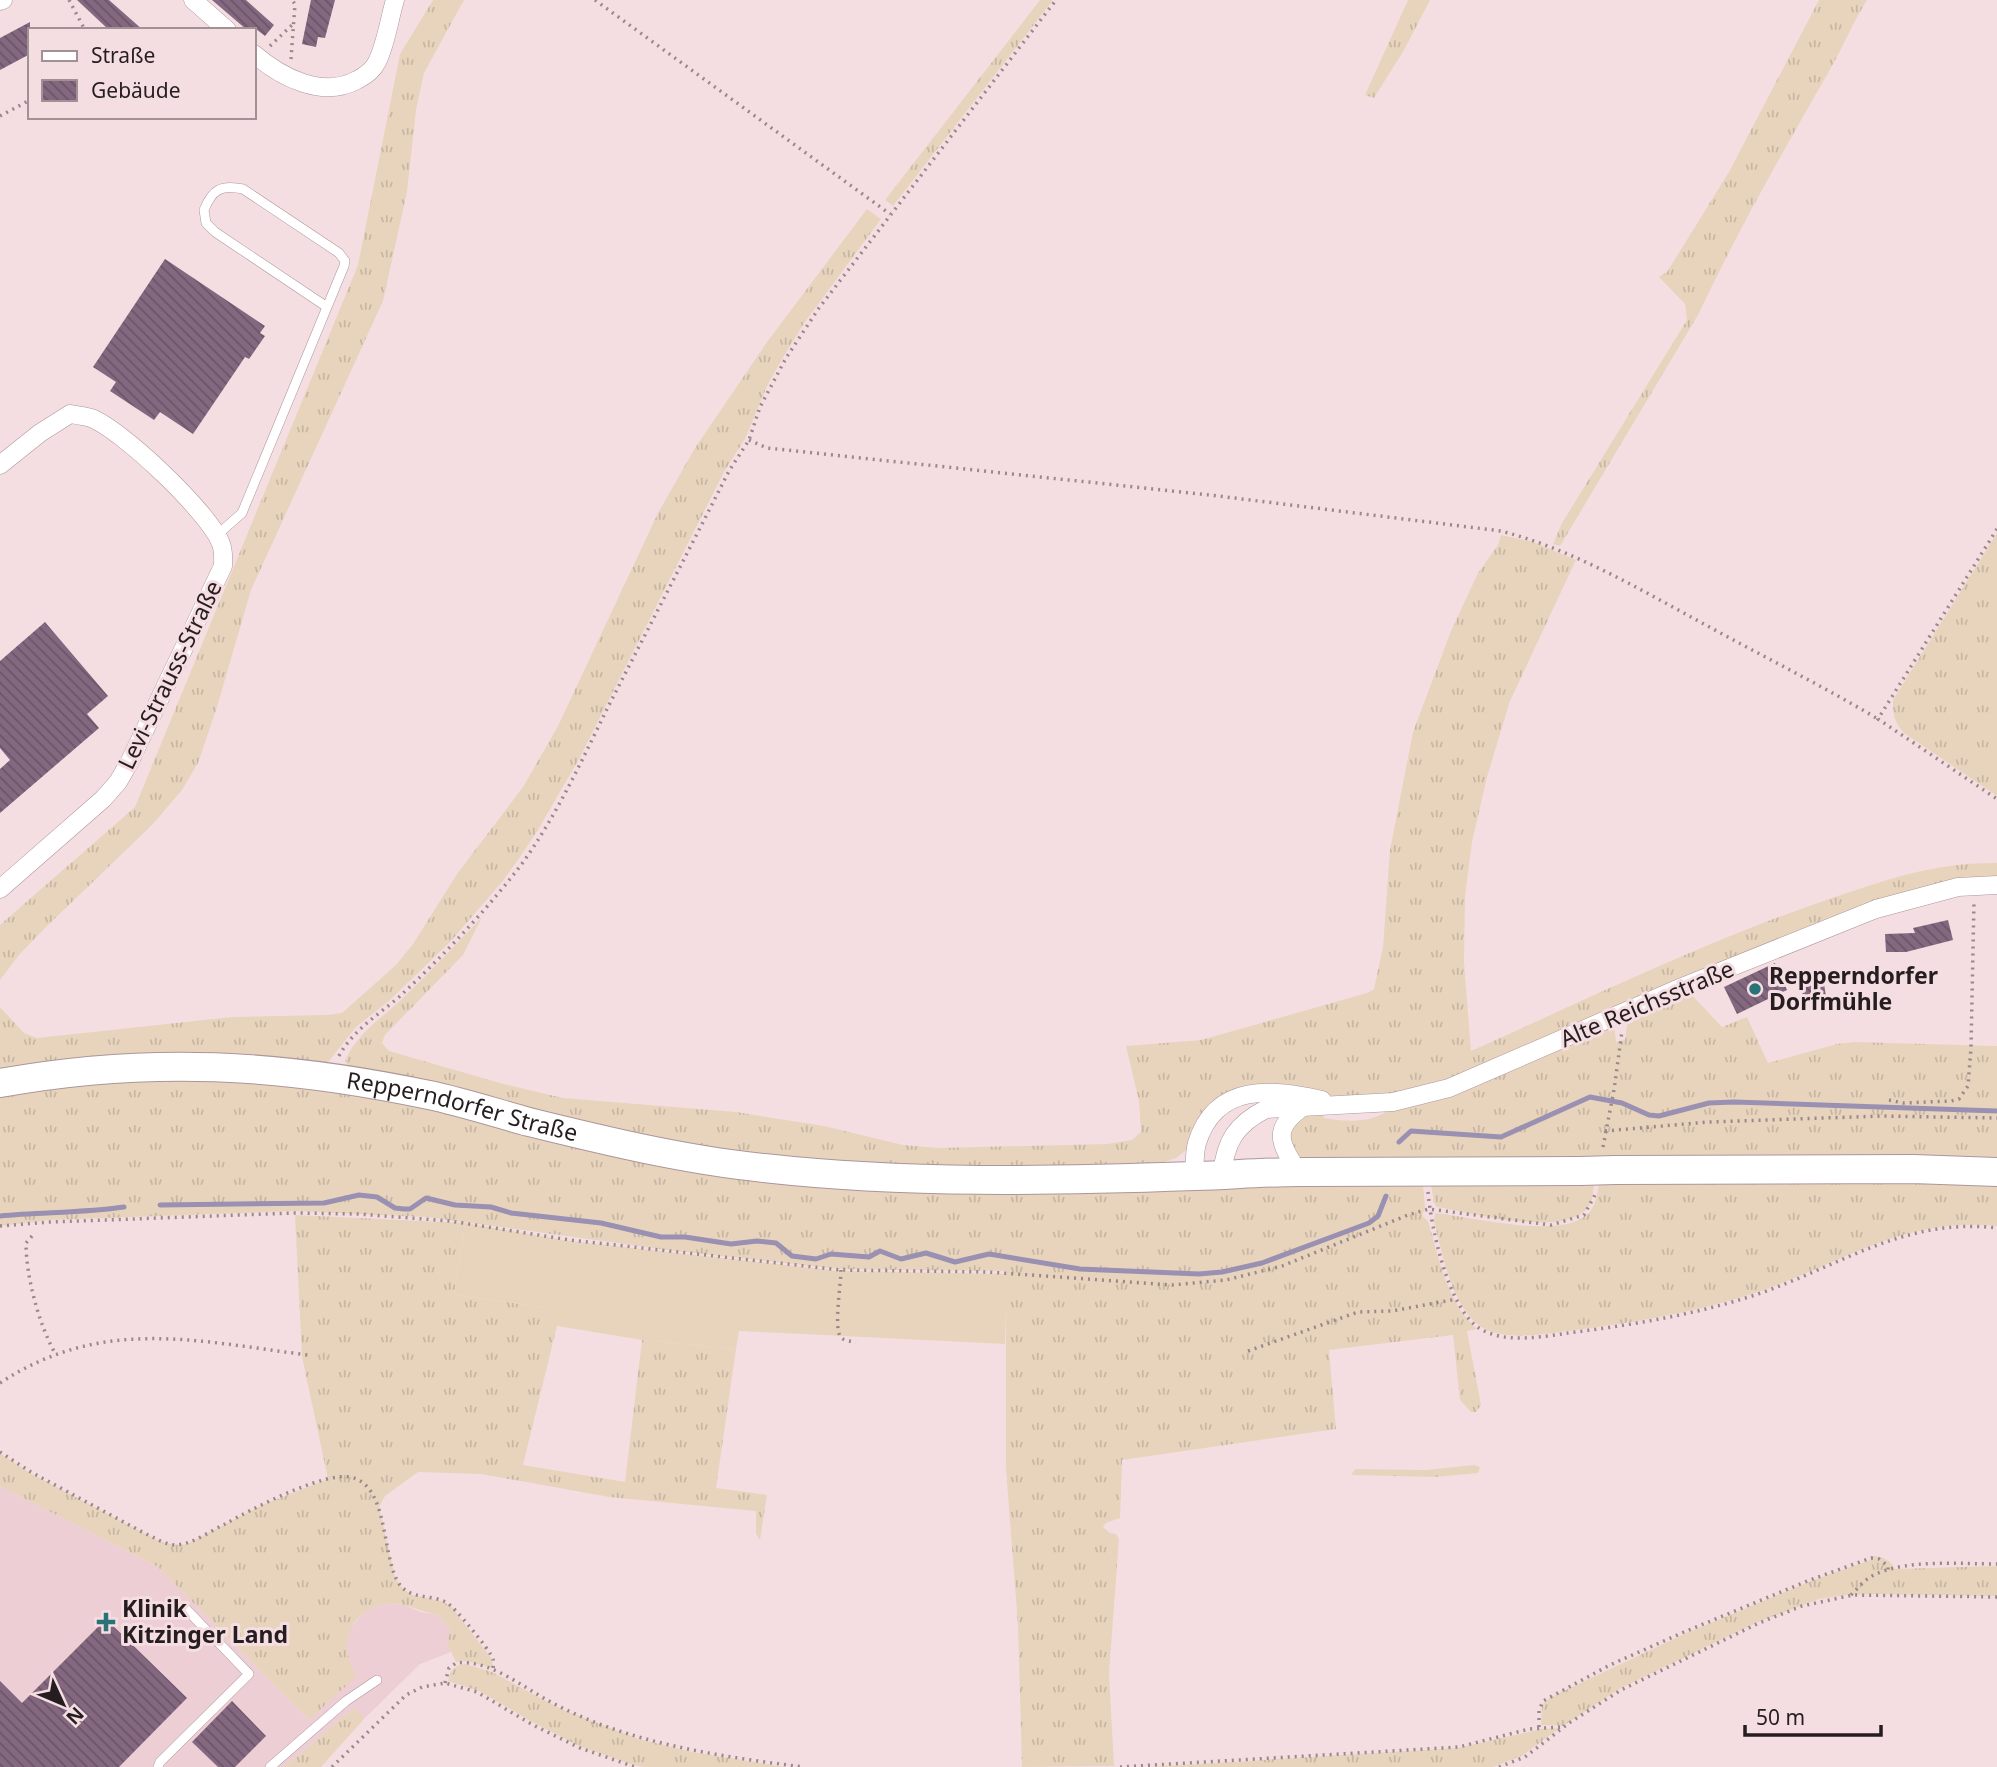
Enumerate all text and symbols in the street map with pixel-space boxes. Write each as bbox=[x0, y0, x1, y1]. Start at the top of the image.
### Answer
legend bbox=[28, 28, 256, 119]
text: Straße bbox=[91, 41, 155, 69]
text: Gebäude bbox=[91, 76, 181, 104]
street label: Levi-Strauss-Straße bbox=[109, 575, 229, 774]
street label: Alte Reichsstraße bbox=[1555, 952, 1739, 1054]
place label: Repperndorfer Dorfmühle bbox=[1769, 959, 1938, 1017]
marker: Repperndorfer Dorfmühle bbox=[1747, 981, 1763, 997]
street label: Repperndorfer Straße bbox=[344, 1063, 581, 1148]
place label: Klinik Kitzinger Land bbox=[122, 1592, 288, 1650]
marker: Klinik Kitzinger Land bbox=[96, 1612, 116, 1632]
north arrow bbox=[28, 1669, 98, 1739]
scale bar bbox=[1745, 1694, 1882, 1738]
text: N bbox=[61, 1701, 90, 1730]
text: 50 m bbox=[1756, 1703, 1805, 1731]

